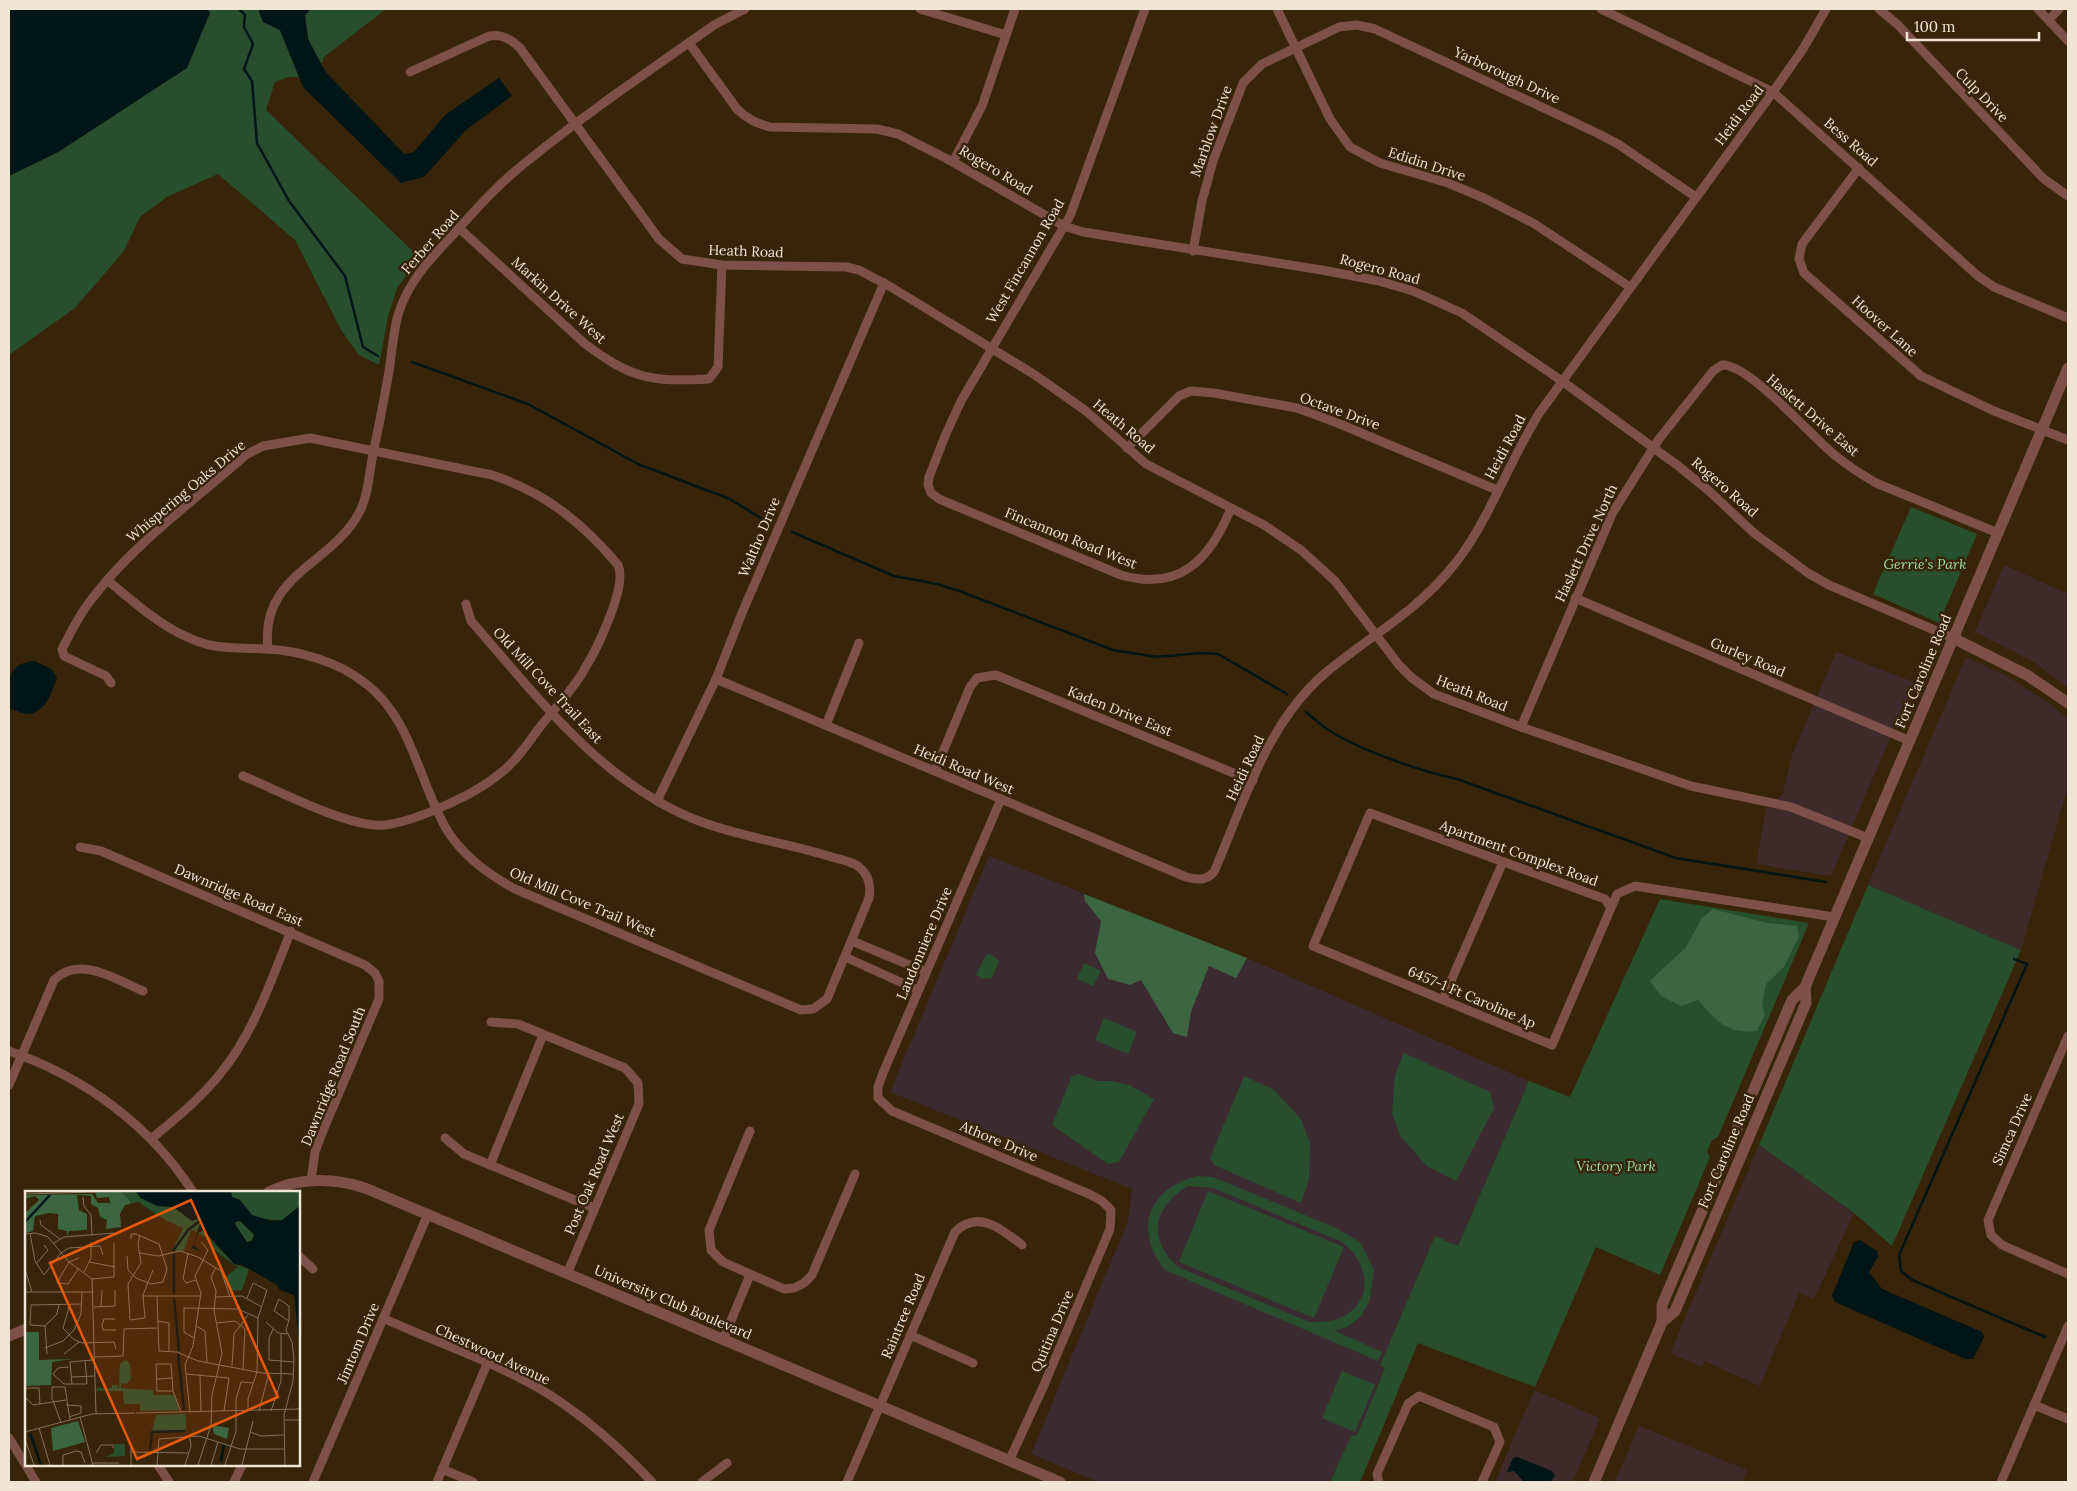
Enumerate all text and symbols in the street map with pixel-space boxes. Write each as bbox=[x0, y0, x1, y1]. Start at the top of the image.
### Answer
scale bar bbox=[1907, 10, 2040, 42]
text: 100 m bbox=[1914, 17, 1955, 36]
street label: Yarborough Drive bbox=[1450, 42, 1563, 108]
street label: Culp Drive bbox=[1952, 64, 2013, 126]
street label: Heidi Road bbox=[1711, 81, 1767, 149]
street label: Marblow Drive bbox=[1186, 82, 1236, 179]
street label: Bess Road bbox=[1820, 114, 1882, 170]
street label: Rogero Road bbox=[956, 141, 1036, 199]
street label: Edidin Drive bbox=[1386, 143, 1468, 185]
street label: West Fincannon Road bbox=[982, 195, 1068, 327]
street label: Ferber Road bbox=[397, 206, 463, 278]
street label: Heath Road bbox=[708, 241, 784, 261]
street label: Rogero Road bbox=[1338, 250, 1422, 288]
street label: Markin Drive West bbox=[508, 253, 611, 348]
street label: Hoover Lane bbox=[1848, 292, 1922, 361]
street label: Haslett Drive East bbox=[1763, 370, 1863, 461]
street label: Octave Drive bbox=[1297, 388, 1383, 434]
street label: Heath Road bbox=[1089, 395, 1159, 457]
street label: Heidi Road bbox=[1480, 412, 1530, 482]
street label: Whispering Oaks Drive bbox=[123, 436, 250, 546]
street label: Rogero Road bbox=[1688, 453, 1762, 521]
street label: Haslett Drive North bbox=[1551, 481, 1621, 605]
street label: Waltho Drive bbox=[734, 494, 784, 580]
street label: Fincannon Road West bbox=[1002, 503, 1140, 573]
park label: Gerrie's Park bbox=[1884, 555, 1966, 573]
street label: Fort Caroline Road bbox=[1891, 611, 1955, 731]
street label: Old Mill Cove Trail East bbox=[489, 623, 607, 747]
street label: Gurley Road bbox=[1708, 633, 1788, 681]
street label: Heath Road bbox=[1434, 671, 1510, 715]
street label: Kaden Drive East bbox=[1065, 682, 1176, 740]
street label: Heidi Road bbox=[1222, 732, 1268, 804]
street label: Heidi Road West bbox=[911, 740, 1017, 798]
street label: Apartment Complex Road bbox=[1436, 816, 1601, 890]
street label: Dawnridge Road East bbox=[172, 860, 307, 931]
street label: Old Mill Cove Trail West bbox=[507, 863, 660, 941]
street label: Laudonniere Drive bbox=[892, 883, 956, 1002]
street label: 6457-1 Ft Caroline Ap bbox=[1405, 962, 1539, 1032]
street label: Dawnridge Road South bbox=[297, 1004, 369, 1148]
street label: Simca Drive bbox=[1988, 1090, 2036, 1168]
street label: Fort Caroline Road bbox=[1694, 1091, 1758, 1211]
street label: Post Oak Road West bbox=[560, 1110, 628, 1238]
street label: Athore Drive bbox=[956, 1116, 1041, 1166]
park label: Victory Park bbox=[1576, 1157, 1656, 1175]
inset map bbox=[25, 1191, 300, 1466]
street label: University Club Boulevard bbox=[591, 1261, 755, 1343]
street label: Raintree Road bbox=[877, 1271, 929, 1361]
street label: Quitina Drive bbox=[1027, 1287, 1078, 1375]
street label: Jimtom Drive bbox=[332, 1299, 383, 1387]
street label: Chestwood Avenue bbox=[433, 1319, 554, 1389]

